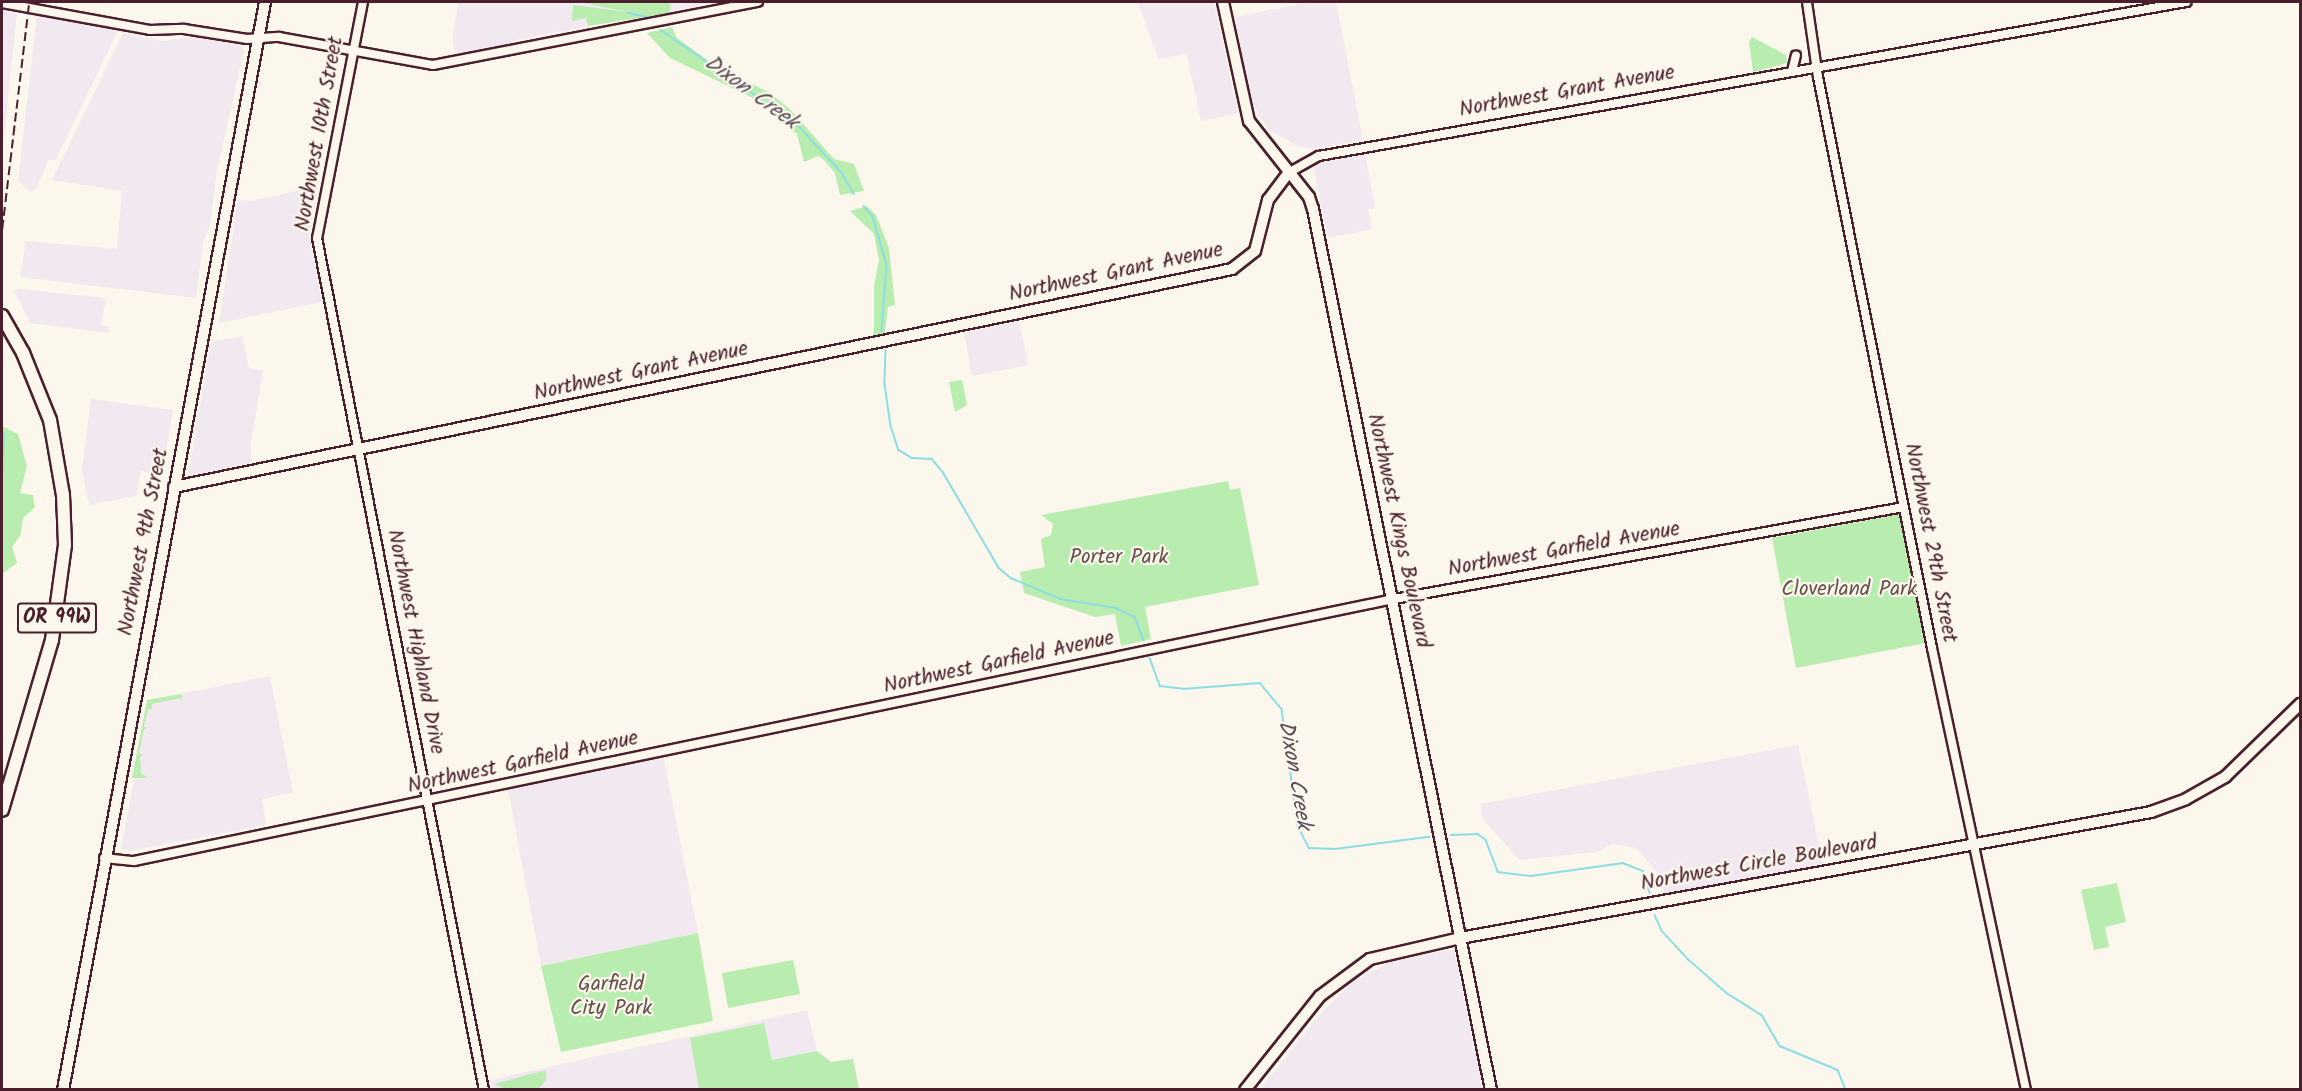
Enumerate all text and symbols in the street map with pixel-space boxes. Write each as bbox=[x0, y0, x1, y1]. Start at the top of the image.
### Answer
street label: Northwest 10th Street bbox=[290, 35, 350, 233]
water label: Dixon Creek bbox=[699, 50, 803, 136]
street label: Northwest Grant Avenue bbox=[1457, 61, 1677, 123]
street label: Northwest Grant Avenue bbox=[1007, 238, 1225, 308]
street label: Northwest Grant Avenue bbox=[532, 337, 750, 407]
street label: Northwest Kings Boulevard bbox=[1361, 412, 1435, 650]
street label: Northwest 29th Street bbox=[1898, 441, 1962, 645]
street label: Northwest 9th Street bbox=[113, 446, 175, 638]
street label: Northwest Garfield Avenue bbox=[1446, 517, 1682, 583]
street label: Northwest Highland Drive bbox=[381, 528, 449, 756]
park label: Porter Park bbox=[1070, 545, 1168, 571]
park label: Cloverland Park bbox=[1781, 577, 1917, 603]
road number: OR 99W bbox=[16, 601, 98, 635]
street label: Northwest Garfield Avenue bbox=[881, 626, 1117, 700]
water label: Dixon Creek bbox=[1271, 719, 1317, 831]
street label: Northwest Garfield Avenue bbox=[405, 726, 641, 800]
street label: Northwest Circle Boulevard bbox=[1639, 831, 1879, 897]
park label: Garfield City Park bbox=[570, 972, 652, 1022]

